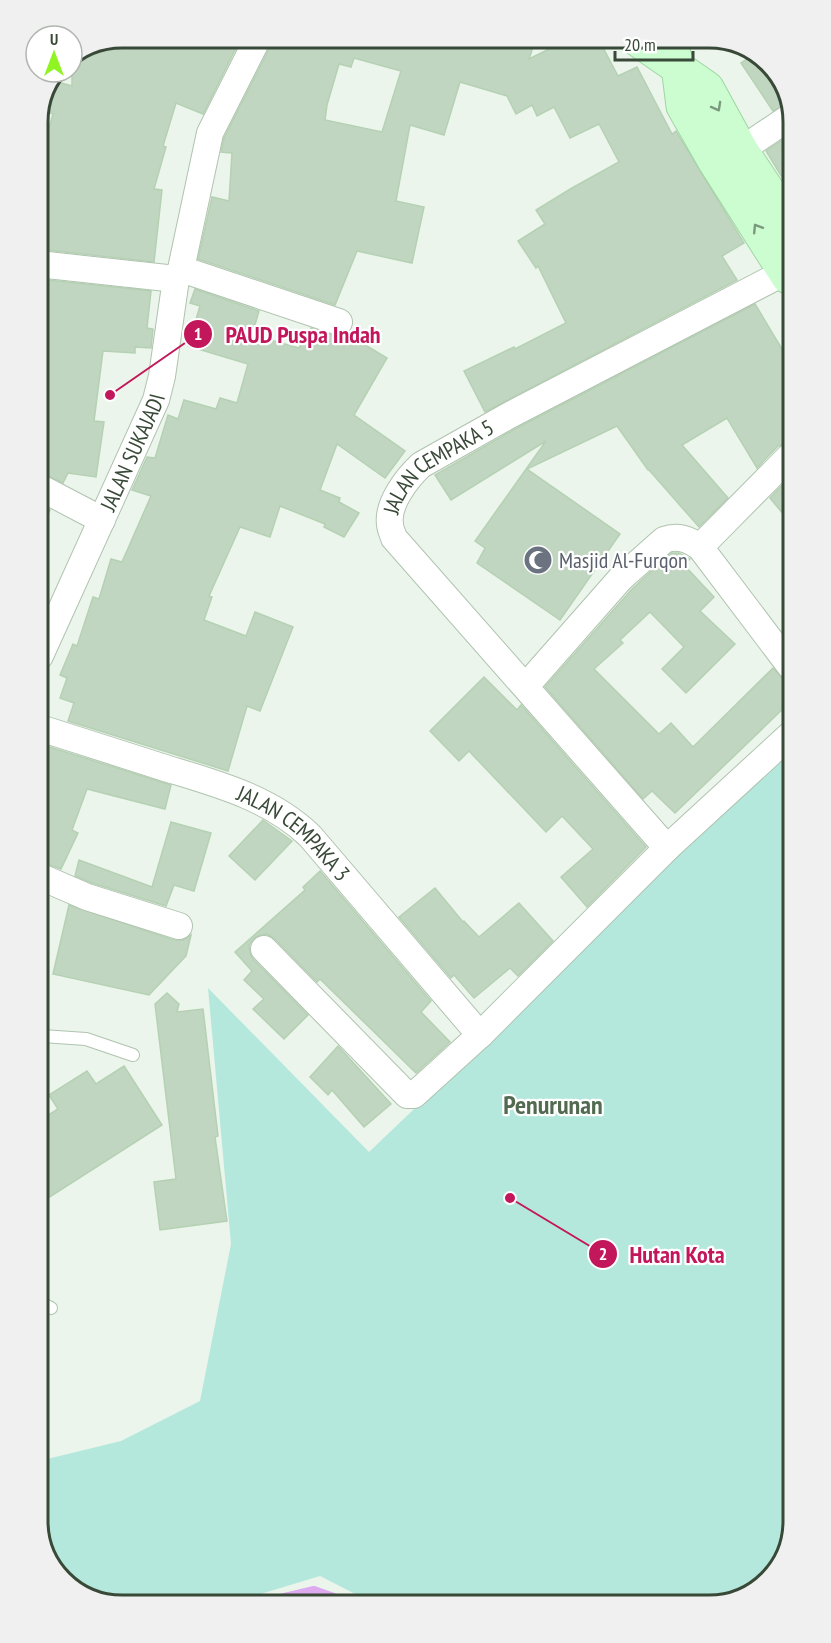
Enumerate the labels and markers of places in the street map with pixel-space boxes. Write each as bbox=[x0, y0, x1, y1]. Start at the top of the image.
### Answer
callout: PAUD Puspa Indah bbox=[183, 313, 393, 355]
mosque icon: Masjid Al-Furqon bbox=[522, 544, 554, 576]
place label: Masjid Al-Furqon bbox=[559, 546, 688, 574]
callout: Hutan Kota bbox=[588, 1233, 737, 1275]

